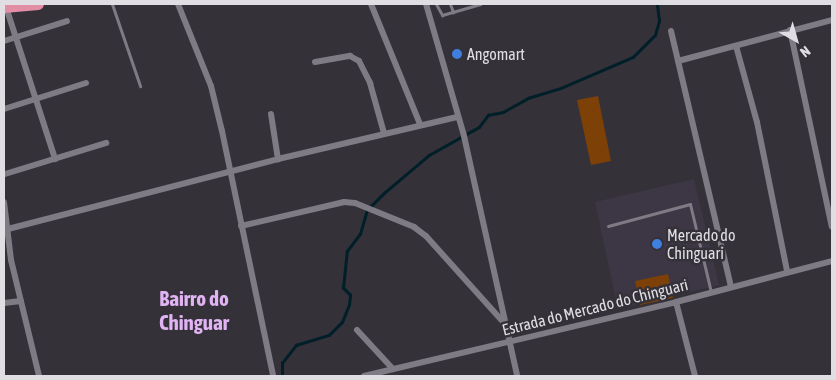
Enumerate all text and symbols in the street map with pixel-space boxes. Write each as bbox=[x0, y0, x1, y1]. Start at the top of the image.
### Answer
north arrow bbox=[771, 15, 821, 65]
text: N bbox=[797, 43, 813, 61]
place label: Angomart bbox=[467, 44, 525, 64]
marker: Angomart bbox=[451, 48, 463, 60]
place label: Mercado do Chinguari bbox=[667, 225, 735, 263]
marker: Mercado do Chinguari bbox=[651, 238, 663, 250]
street label: Estrada do Mercado do Chinguari bbox=[500, 275, 690, 339]
district label: Bairro do Chinguar bbox=[159, 285, 229, 335]

